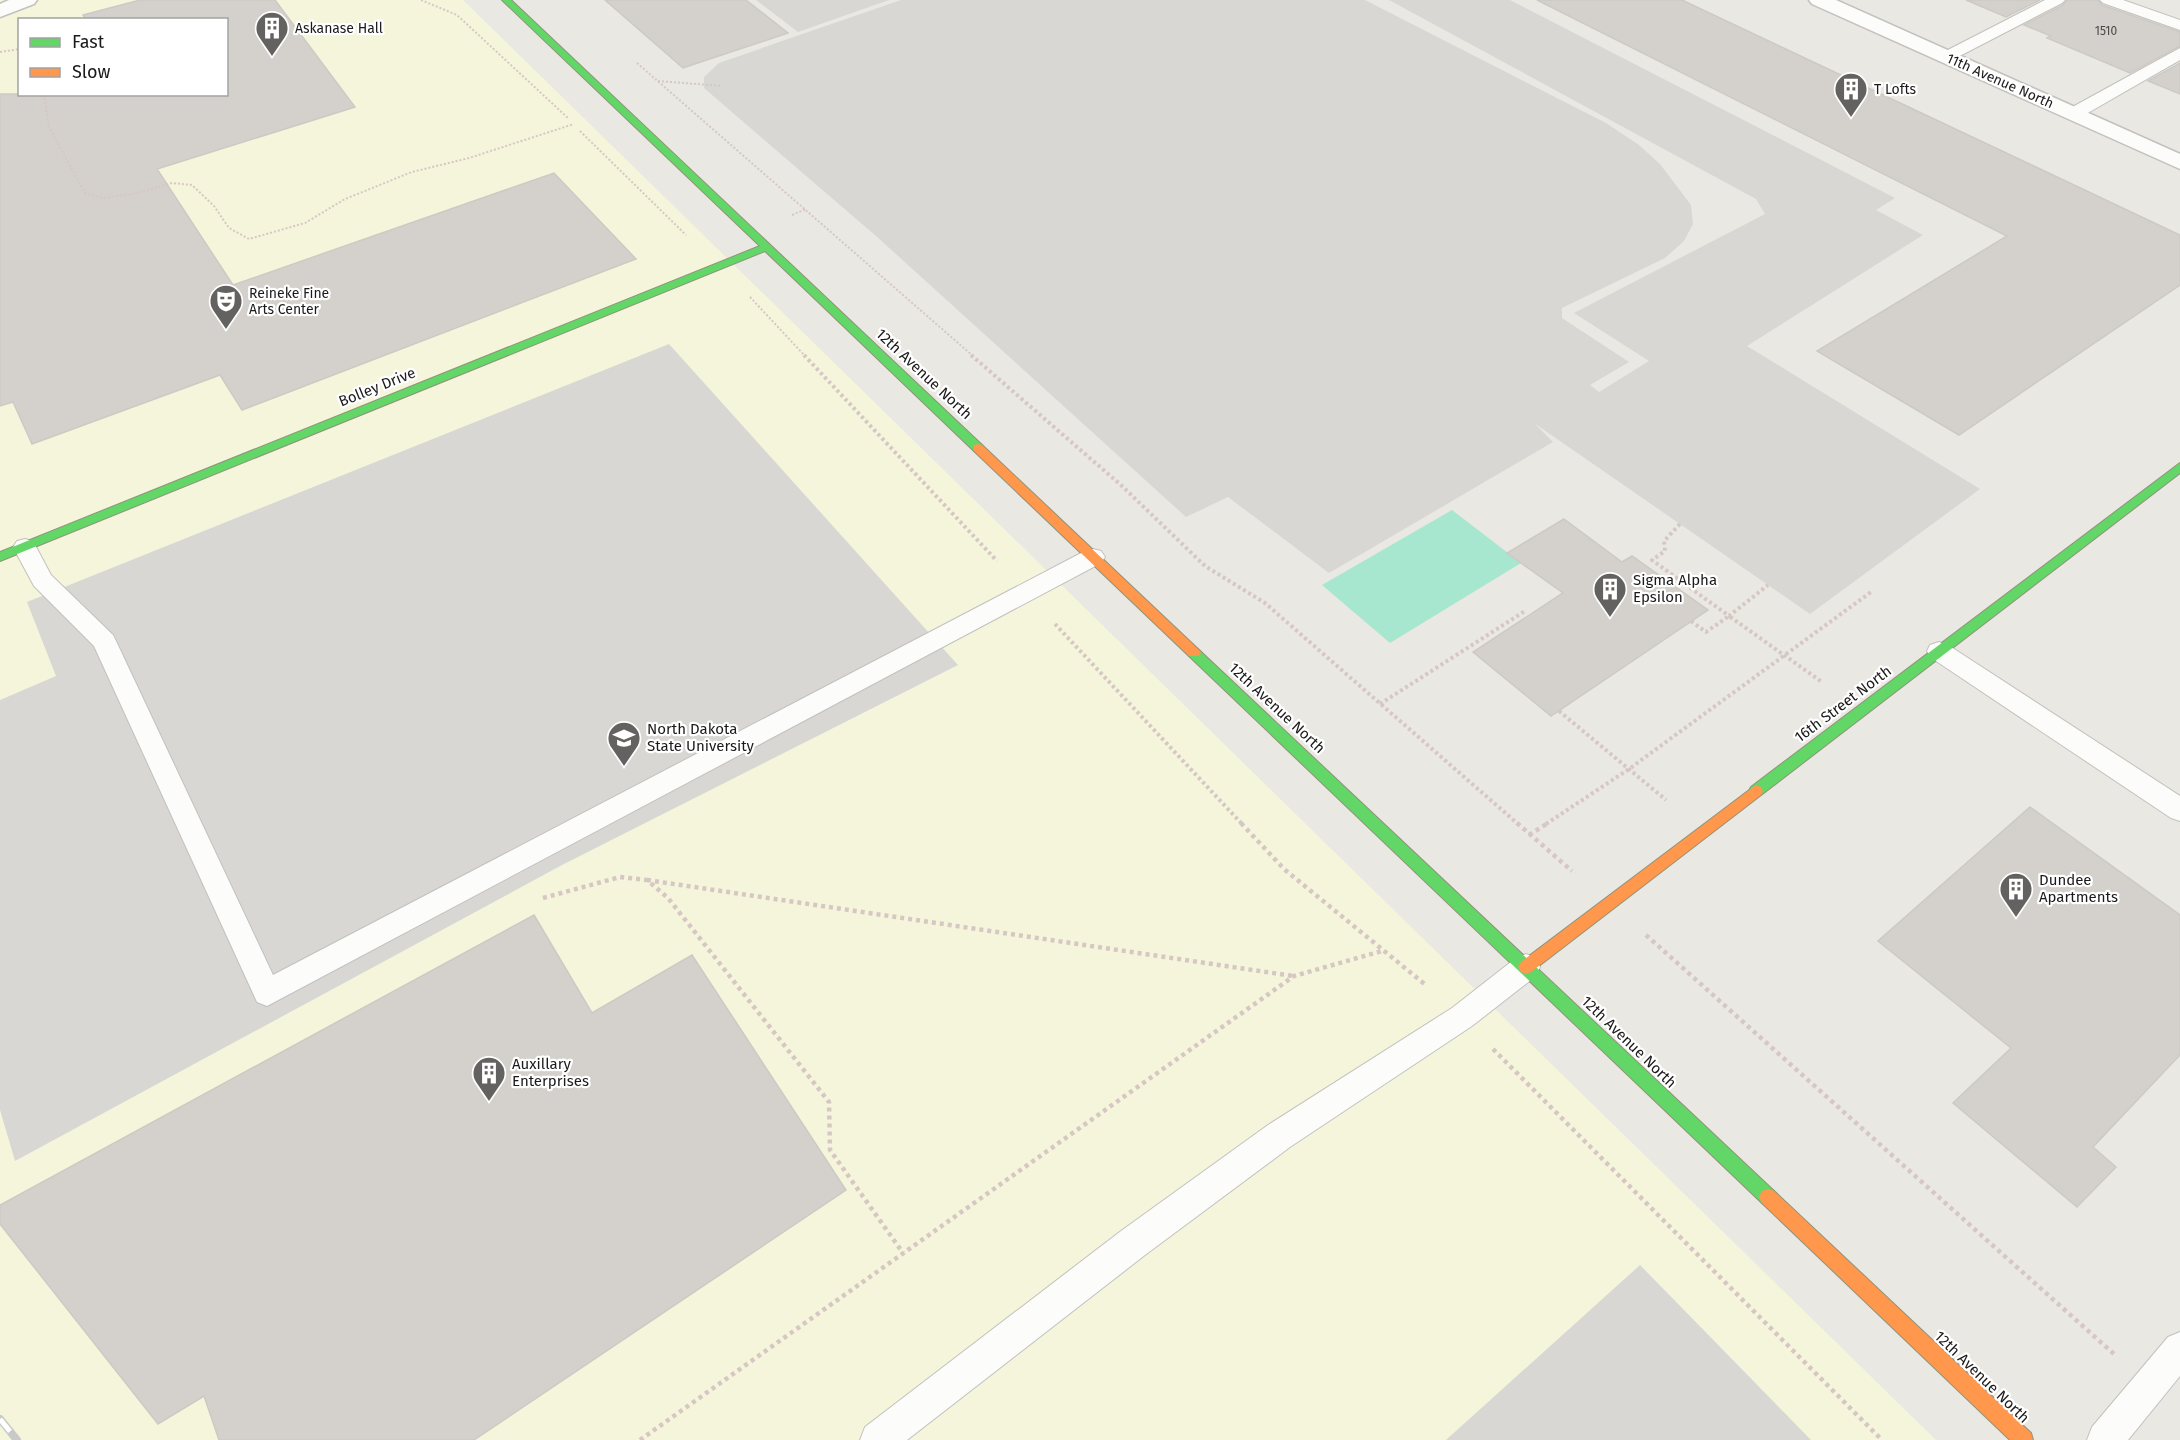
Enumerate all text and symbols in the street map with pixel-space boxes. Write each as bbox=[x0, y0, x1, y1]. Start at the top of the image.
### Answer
building icon: Askanase Hall bbox=[254, 10, 290, 57]
legend bbox=[18, 18, 228, 96]
place label: Askanase Hall bbox=[295, 20, 383, 37]
house number: 1510 bbox=[2095, 24, 2118, 38]
text: Fast bbox=[72, 31, 105, 53]
street label: 11th Avenue North bbox=[1944, 50, 2056, 112]
text: Slow bbox=[72, 61, 111, 83]
building icon: T Lofts bbox=[1833, 71, 1869, 118]
place label: T Lofts bbox=[1874, 81, 1916, 98]
theatre icon: Reineke Fine Arts Center bbox=[208, 283, 244, 330]
place label: Reineke Fine Arts Center bbox=[249, 285, 329, 318]
street label: 12th Avenue North bbox=[872, 325, 976, 423]
street label: Bolley Drive bbox=[336, 363, 418, 411]
building icon: Sigma Alpha Epsilon bbox=[1592, 571, 1628, 618]
place label: Sigma Alpha Epsilon bbox=[1633, 571, 1717, 606]
street label: 12th Avenue North bbox=[1225, 659, 1329, 757]
street label: 16th Street North bbox=[1791, 662, 1895, 746]
school or university icon: North Dakota State University bbox=[606, 720, 642, 767]
place label: North Dakota State University bbox=[647, 720, 755, 755]
building icon: Dundee Apartments bbox=[1998, 871, 2034, 918]
place label: Dundee Apartments bbox=[2039, 871, 2118, 906]
street label: 12th Avenue North bbox=[1578, 992, 1680, 1092]
building icon: Auxillary Enterprises bbox=[471, 1055, 507, 1102]
place label: Auxillary Enterprises bbox=[512, 1055, 589, 1090]
street label: 12th Avenue North bbox=[1931, 1327, 2033, 1427]

